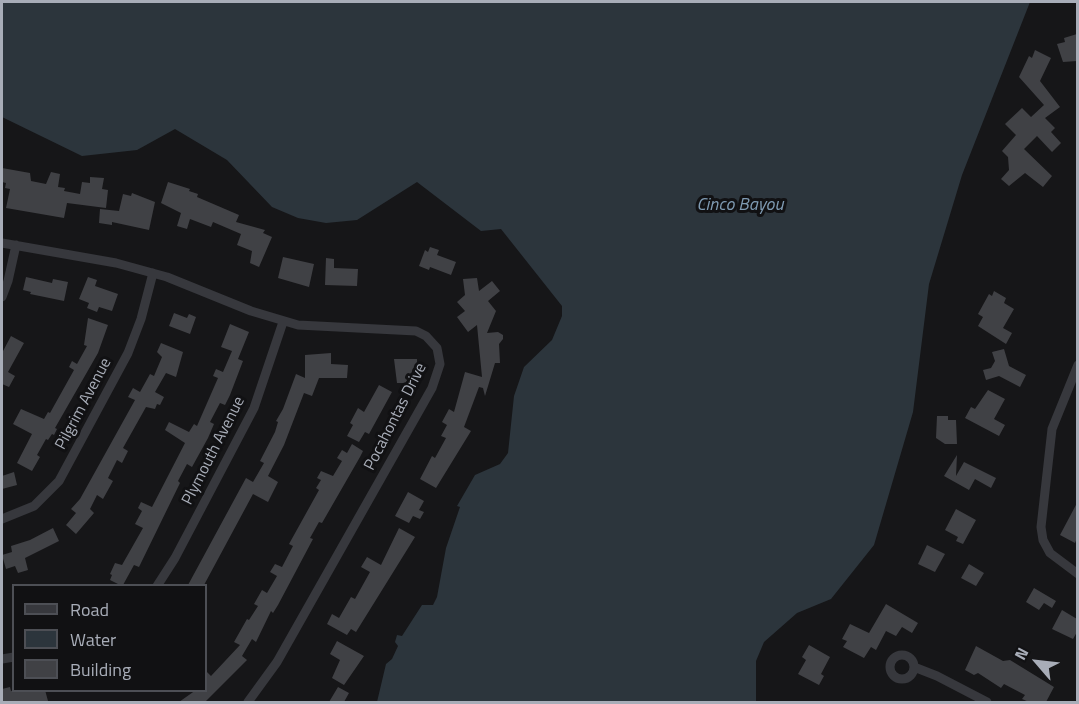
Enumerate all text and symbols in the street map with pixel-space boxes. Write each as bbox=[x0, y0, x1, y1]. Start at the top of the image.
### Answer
water label: Cinco Bayou bbox=[697, 195, 783, 217]
street label: Pilgrim Avenue bbox=[52, 355, 116, 453]
street label: Pocahontas Drive bbox=[361, 360, 431, 474]
street label: Plymouth Avenue bbox=[178, 394, 250, 508]
legend bbox=[12, 584, 207, 692]
text: Road bbox=[70, 596, 109, 623]
text: Water bbox=[70, 626, 116, 653]
north arrow bbox=[1007, 632, 1067, 692]
text: N bbox=[1008, 643, 1034, 664]
text: Building bbox=[70, 656, 131, 683]

